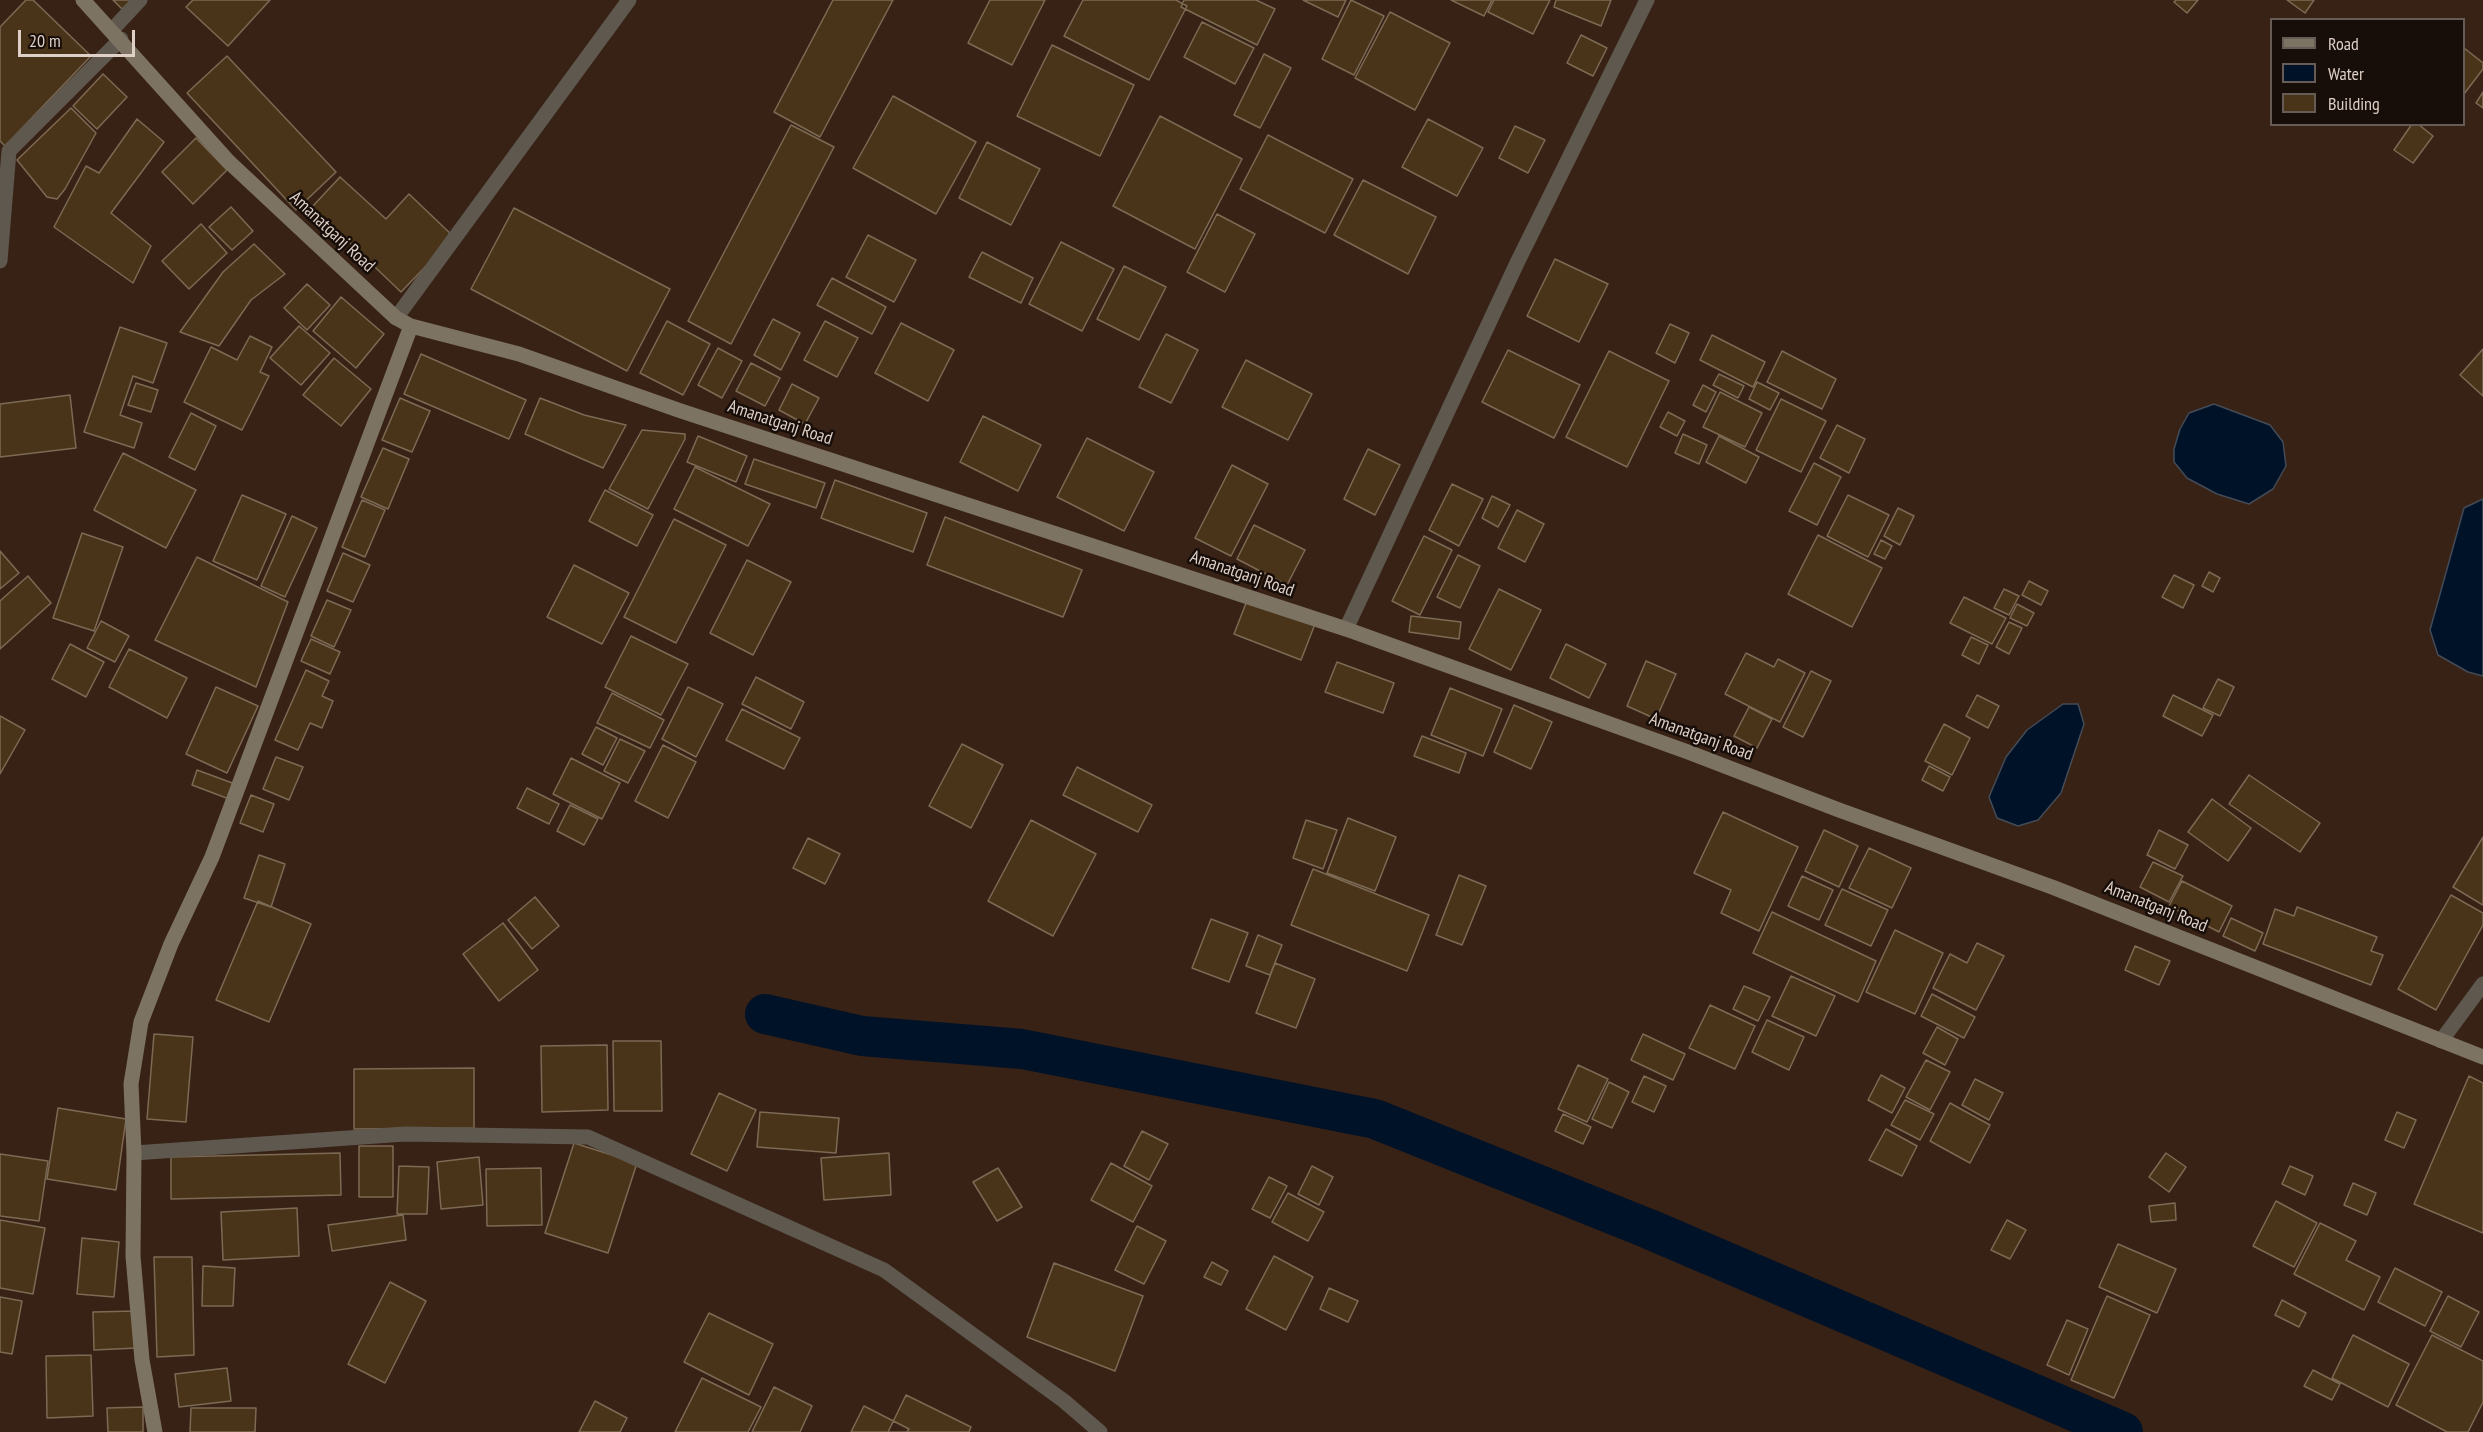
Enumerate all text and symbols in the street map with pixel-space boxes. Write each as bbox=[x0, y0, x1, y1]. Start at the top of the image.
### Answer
scale bar bbox=[21, 18, 138, 56]
legend bbox=[2270, 18, 2465, 126]
text: 20 m bbox=[29, 29, 61, 52]
text: Road bbox=[2328, 32, 2359, 55]
text: Water bbox=[2328, 62, 2364, 85]
text: Building bbox=[2328, 92, 2380, 115]
street label: Amanatganj Road bbox=[285, 187, 379, 277]
street label: Amanatganj Road bbox=[725, 396, 835, 450]
street label: Amanatganj Road bbox=[1187, 546, 1297, 602]
street label: Amanatganj Road bbox=[1646, 708, 1756, 766]
street label: Amanatganj Road bbox=[2102, 877, 2210, 937]

